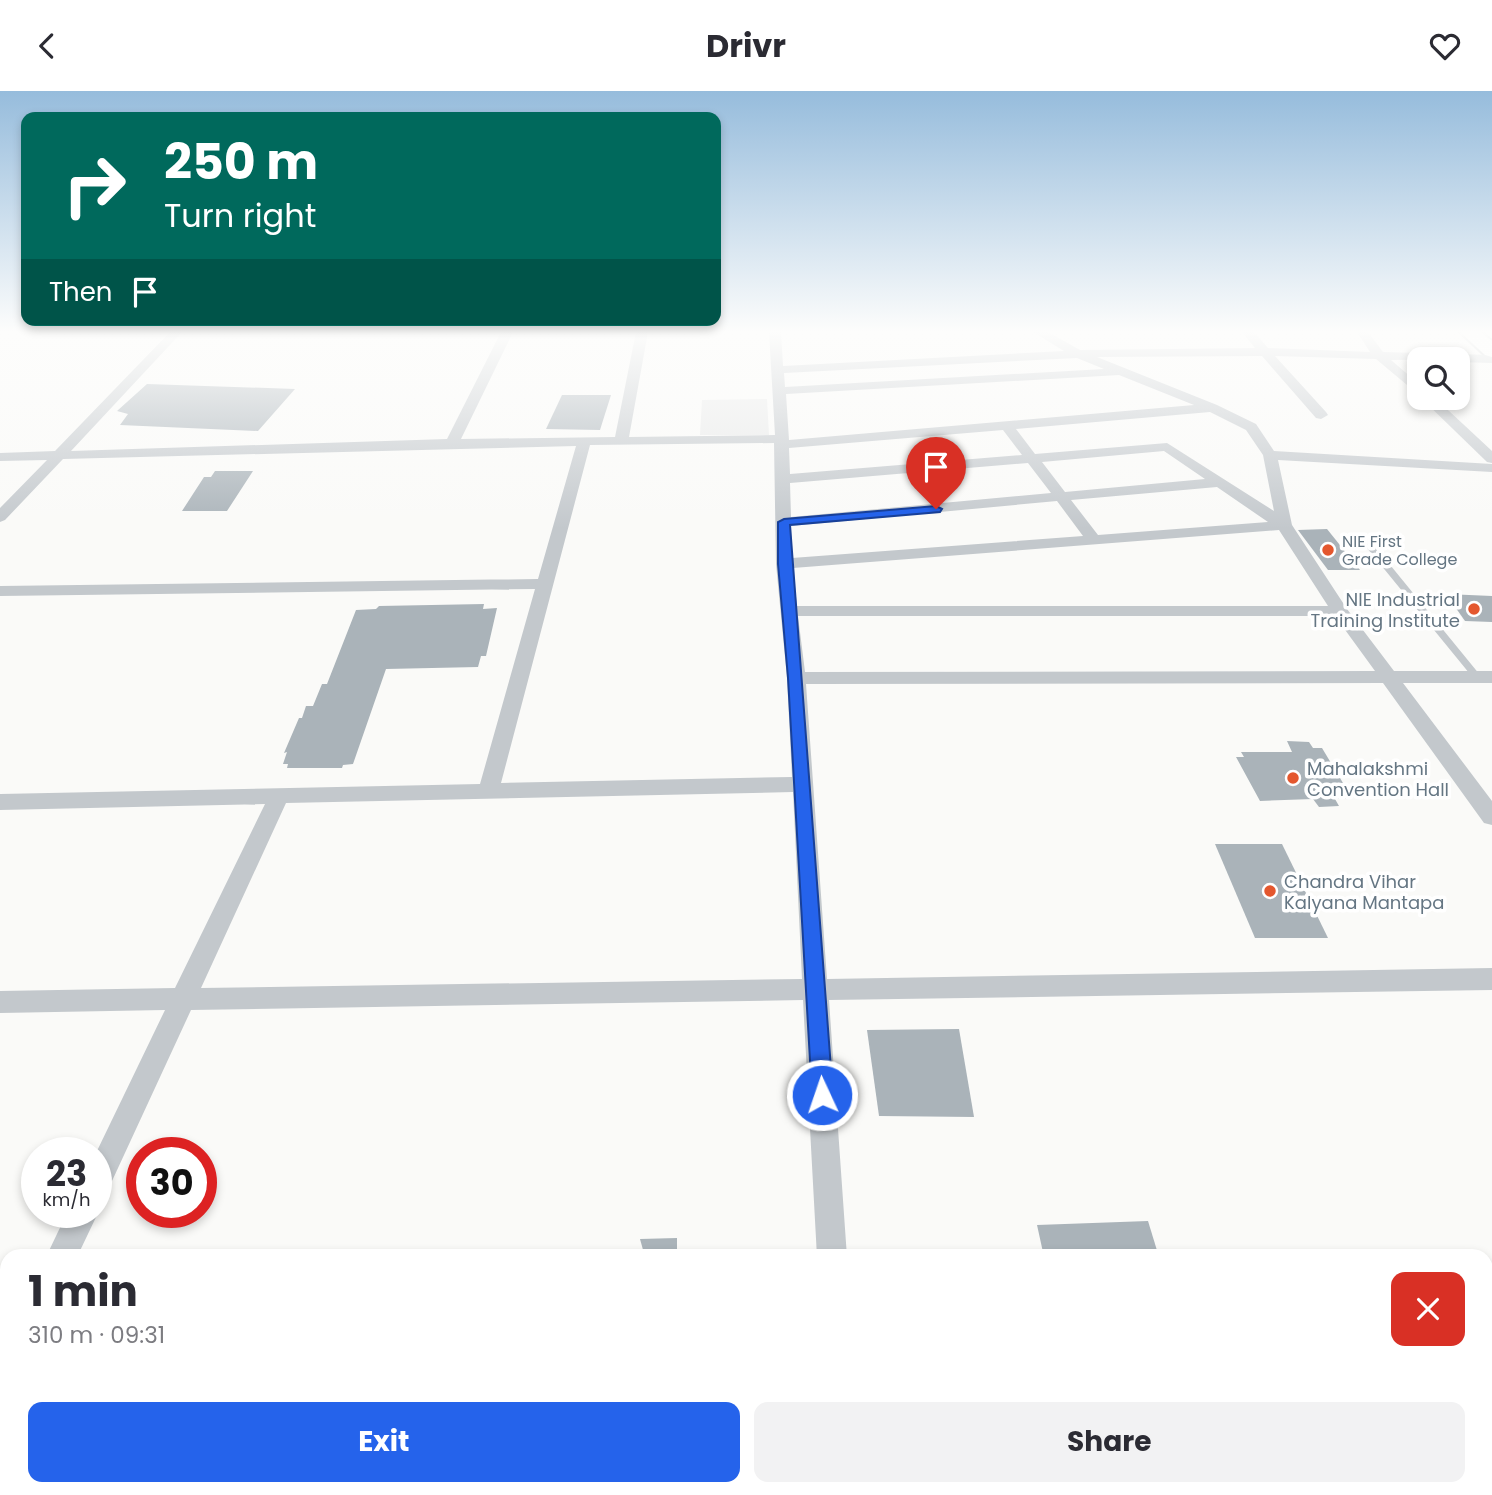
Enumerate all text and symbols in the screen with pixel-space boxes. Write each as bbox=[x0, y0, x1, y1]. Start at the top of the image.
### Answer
text: Drivr bbox=[706, 23, 786, 68]
icon: back bbox=[28, 27, 66, 65]
icon: heart bbox=[1426, 27, 1464, 65]
text: 250 m bbox=[164, 128, 318, 196]
icon: right bbox=[49, 140, 140, 231]
text: Turn right bbox=[164, 193, 316, 238]
icon: arrive bbox=[126, 273, 164, 311]
text: Then bbox=[49, 274, 112, 310]
map controls bbox=[1407, 347, 1470, 410]
button: search bbox=[1407, 347, 1470, 410]
pin bbox=[906, 437, 966, 509]
icon: arrive bbox=[917, 448, 955, 486]
place label: NIE First Grade College bbox=[1342, 530, 1457, 571]
marker: NIE First Grade College bbox=[1320, 542, 1336, 558]
place label: NIE Industrial Training Institute bbox=[1310, 587, 1460, 633]
marker: NIE Industrial Training Institute bbox=[1466, 601, 1482, 617]
place label: Mahalakshmi Convention Hall bbox=[1307, 756, 1449, 802]
marker: Mahalakshmi Convention Hall bbox=[1285, 770, 1301, 786]
place label: Chandra Vihar Kalyana Mantapa bbox=[1284, 869, 1444, 915]
marker: Chandra Vihar Kalyana Mantapa bbox=[1262, 883, 1278, 899]
position arrow bbox=[785, 1058, 859, 1132]
speed limit sign: 30 bbox=[126, 1137, 217, 1228]
text: 23 bbox=[46, 1149, 87, 1198]
text: km/h bbox=[43, 1187, 90, 1212]
text: 1 min bbox=[28, 1262, 138, 1321]
button: close bbox=[1391, 1272, 1465, 1346]
text: 310 m · 09:31 bbox=[28, 1319, 165, 1351]
button: Exit bbox=[28, 1402, 740, 1482]
button: Share bbox=[754, 1402, 1465, 1482]

